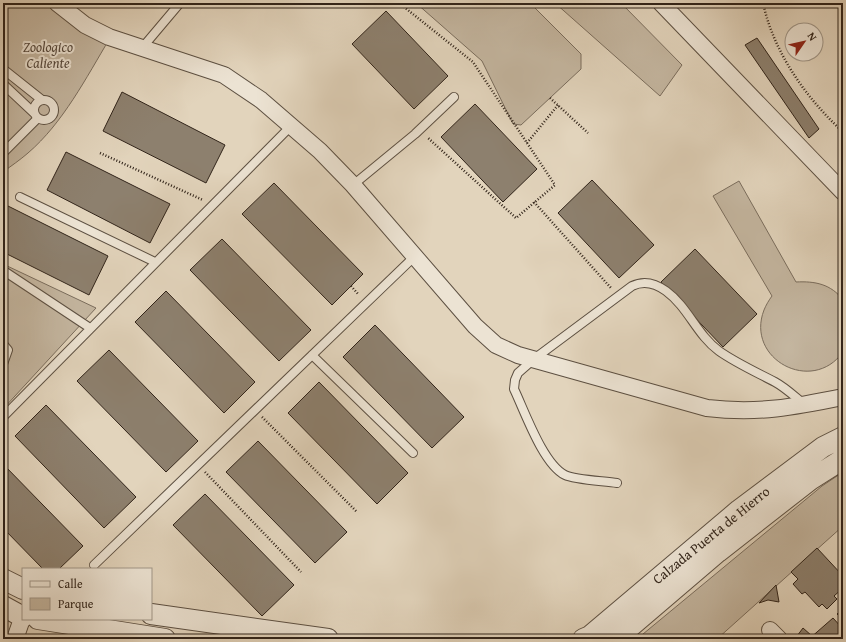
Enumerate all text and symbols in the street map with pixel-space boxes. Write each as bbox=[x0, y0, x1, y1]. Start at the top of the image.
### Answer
north arrow bbox=[784, 22, 824, 62]
text: N bbox=[804, 29, 821, 44]
park label: Zoologico Caliente bbox=[23, 37, 73, 73]
street label: Calzada Puerta de Hierro bbox=[648, 481, 774, 589]
legend bbox=[22, 568, 152, 620]
text: Calle bbox=[58, 575, 83, 592]
text: Parque bbox=[58, 595, 94, 612]

